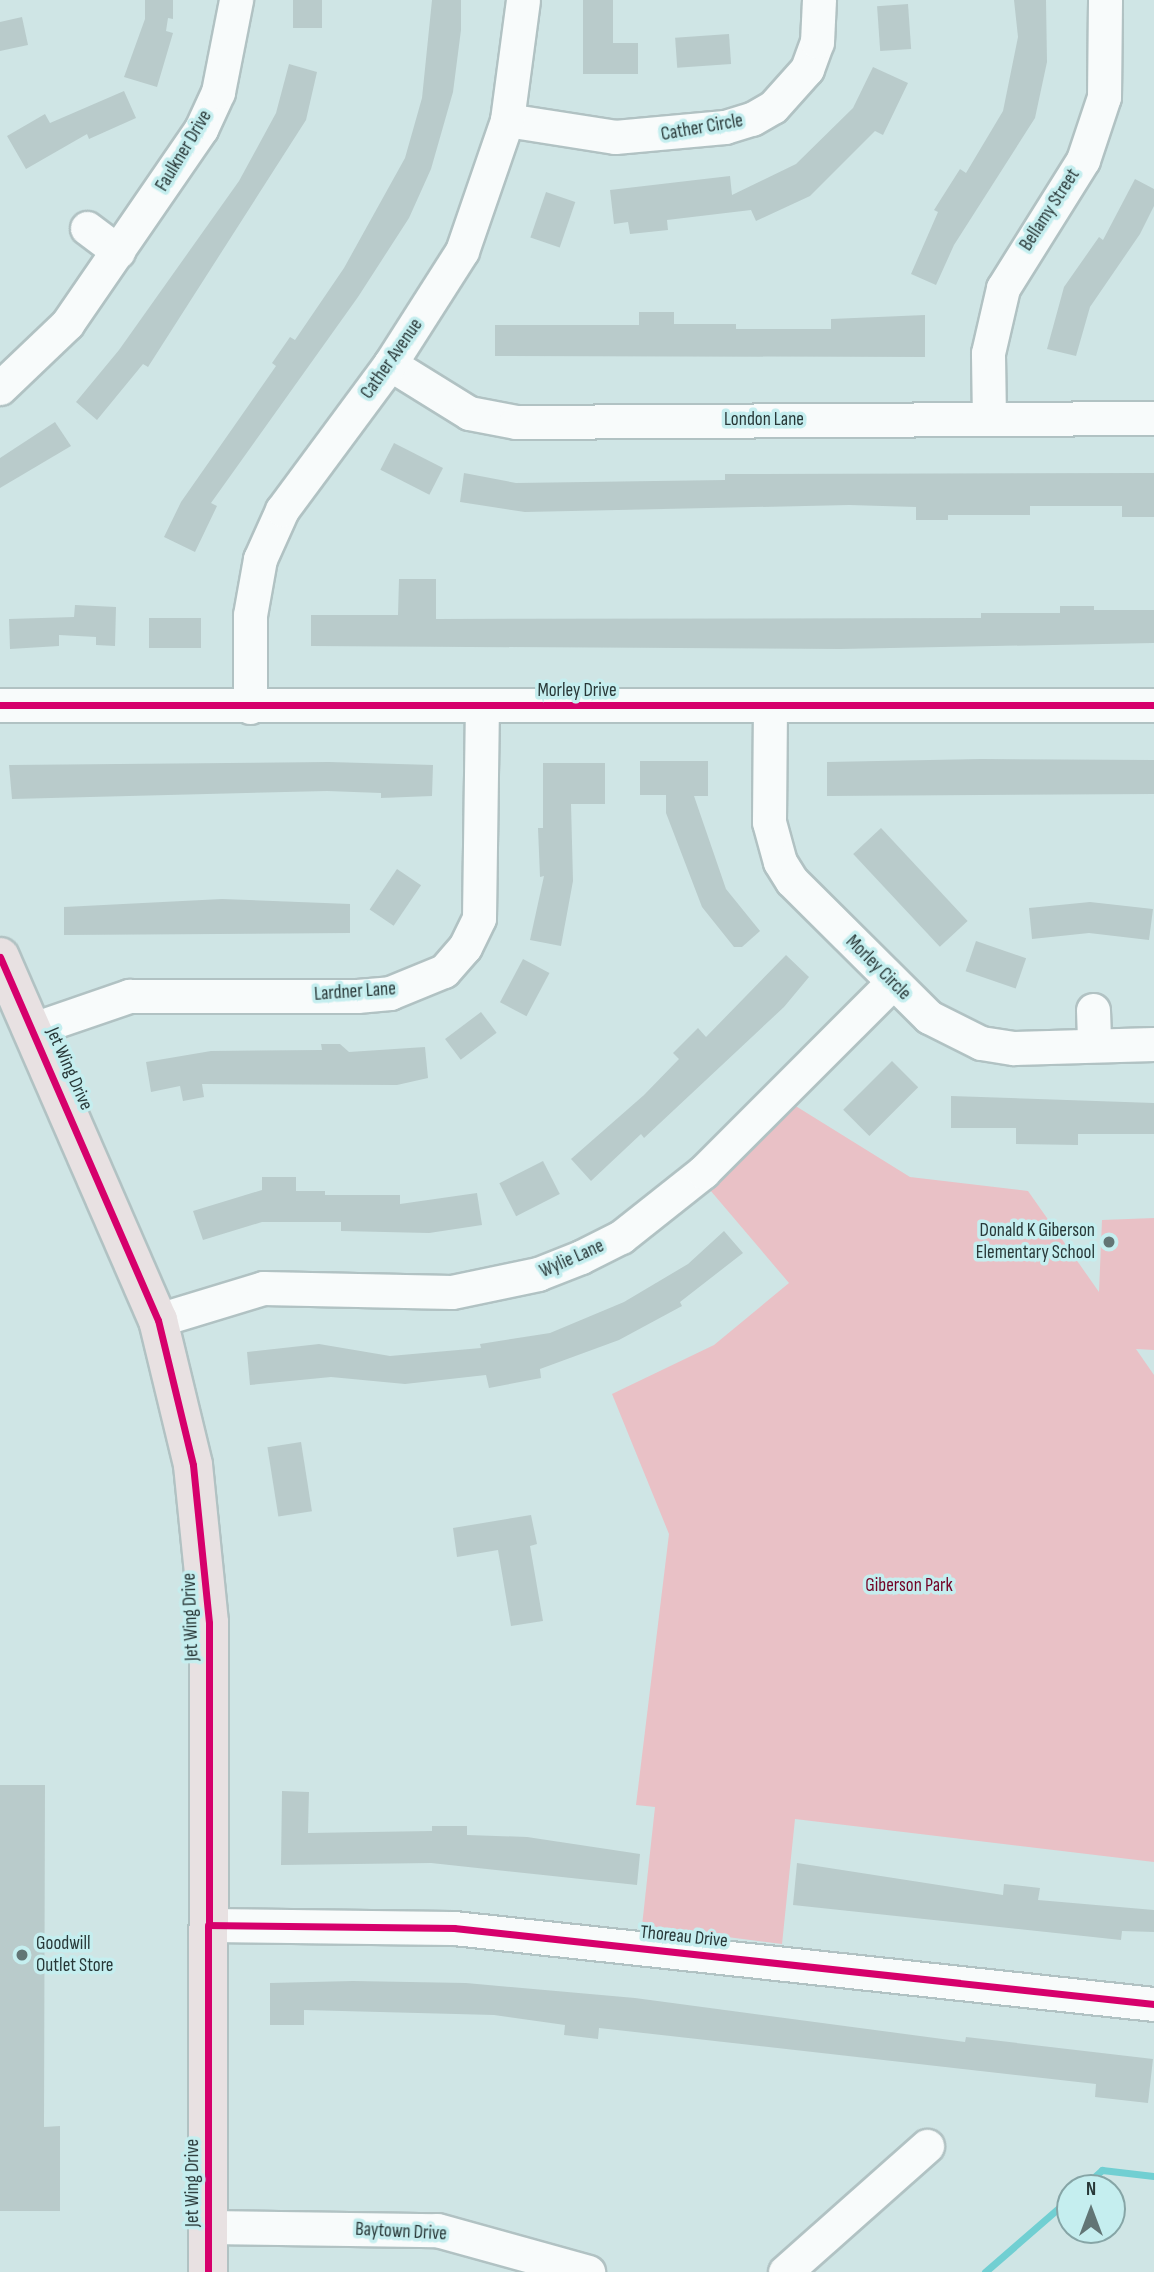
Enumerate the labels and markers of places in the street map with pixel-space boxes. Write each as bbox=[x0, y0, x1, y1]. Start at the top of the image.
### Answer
place label: Donald K Giberson Elementary School bbox=[976, 1220, 1095, 1264]
marker: Donald K Giberson Elementary School bbox=[1101, 1234, 1117, 1250]
place label: Goodwill Outlet Store bbox=[36, 1933, 113, 1977]
marker: Goodwill Outlet Store bbox=[14, 1947, 30, 1963]

